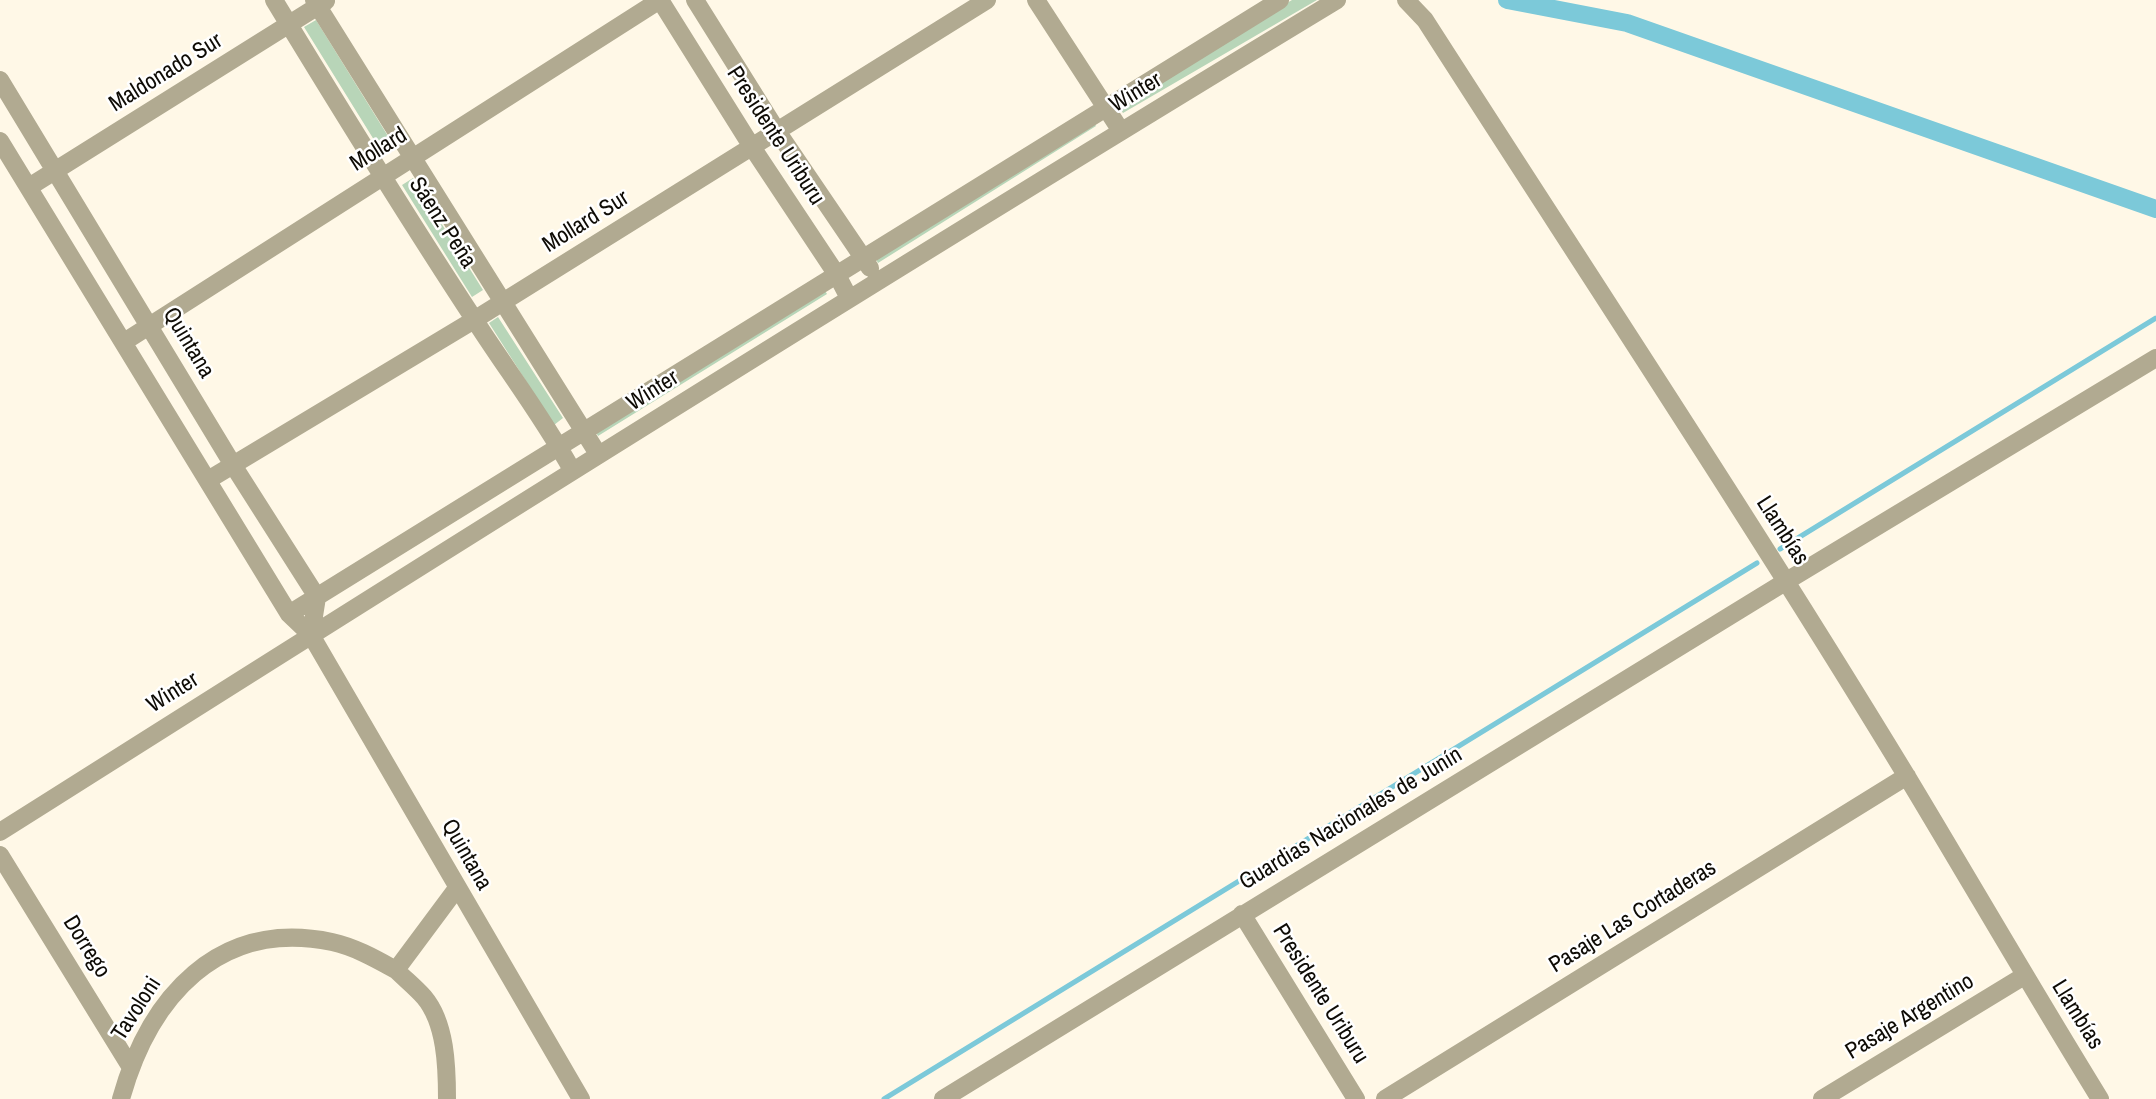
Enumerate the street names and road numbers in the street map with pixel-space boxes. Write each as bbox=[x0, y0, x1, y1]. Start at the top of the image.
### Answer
street label: Maldonado Sur bbox=[104, 27, 228, 119]
street label: Presidente Uriburu bbox=[720, 62, 830, 210]
street label: Winter bbox=[1105, 67, 1167, 119]
street label: Mollard bbox=[345, 122, 413, 178]
street label: Sáenz Peña bbox=[402, 172, 482, 274]
street label: Mollard Sur bbox=[538, 185, 634, 259]
street label: Quintana bbox=[156, 303, 220, 383]
street label: Winter bbox=[622, 365, 684, 417]
street label: Llambías bbox=[1750, 491, 1814, 571]
street label: Winter bbox=[142, 667, 204, 719]
street label: Guardias Nacionales de Junín bbox=[1235, 742, 1467, 896]
street label: Quintana bbox=[435, 814, 497, 896]
street label: Pasaje Las Cortaderas bbox=[1544, 854, 1722, 980]
street label: Dorrego bbox=[56, 911, 116, 983]
street label: Presidente Uriburu bbox=[1266, 919, 1374, 1069]
street label: Pasaje Argentino bbox=[1841, 968, 1979, 1066]
street label: Tavoloni bbox=[106, 972, 168, 1046]
street label: Llambías bbox=[2045, 975, 2109, 1055]

